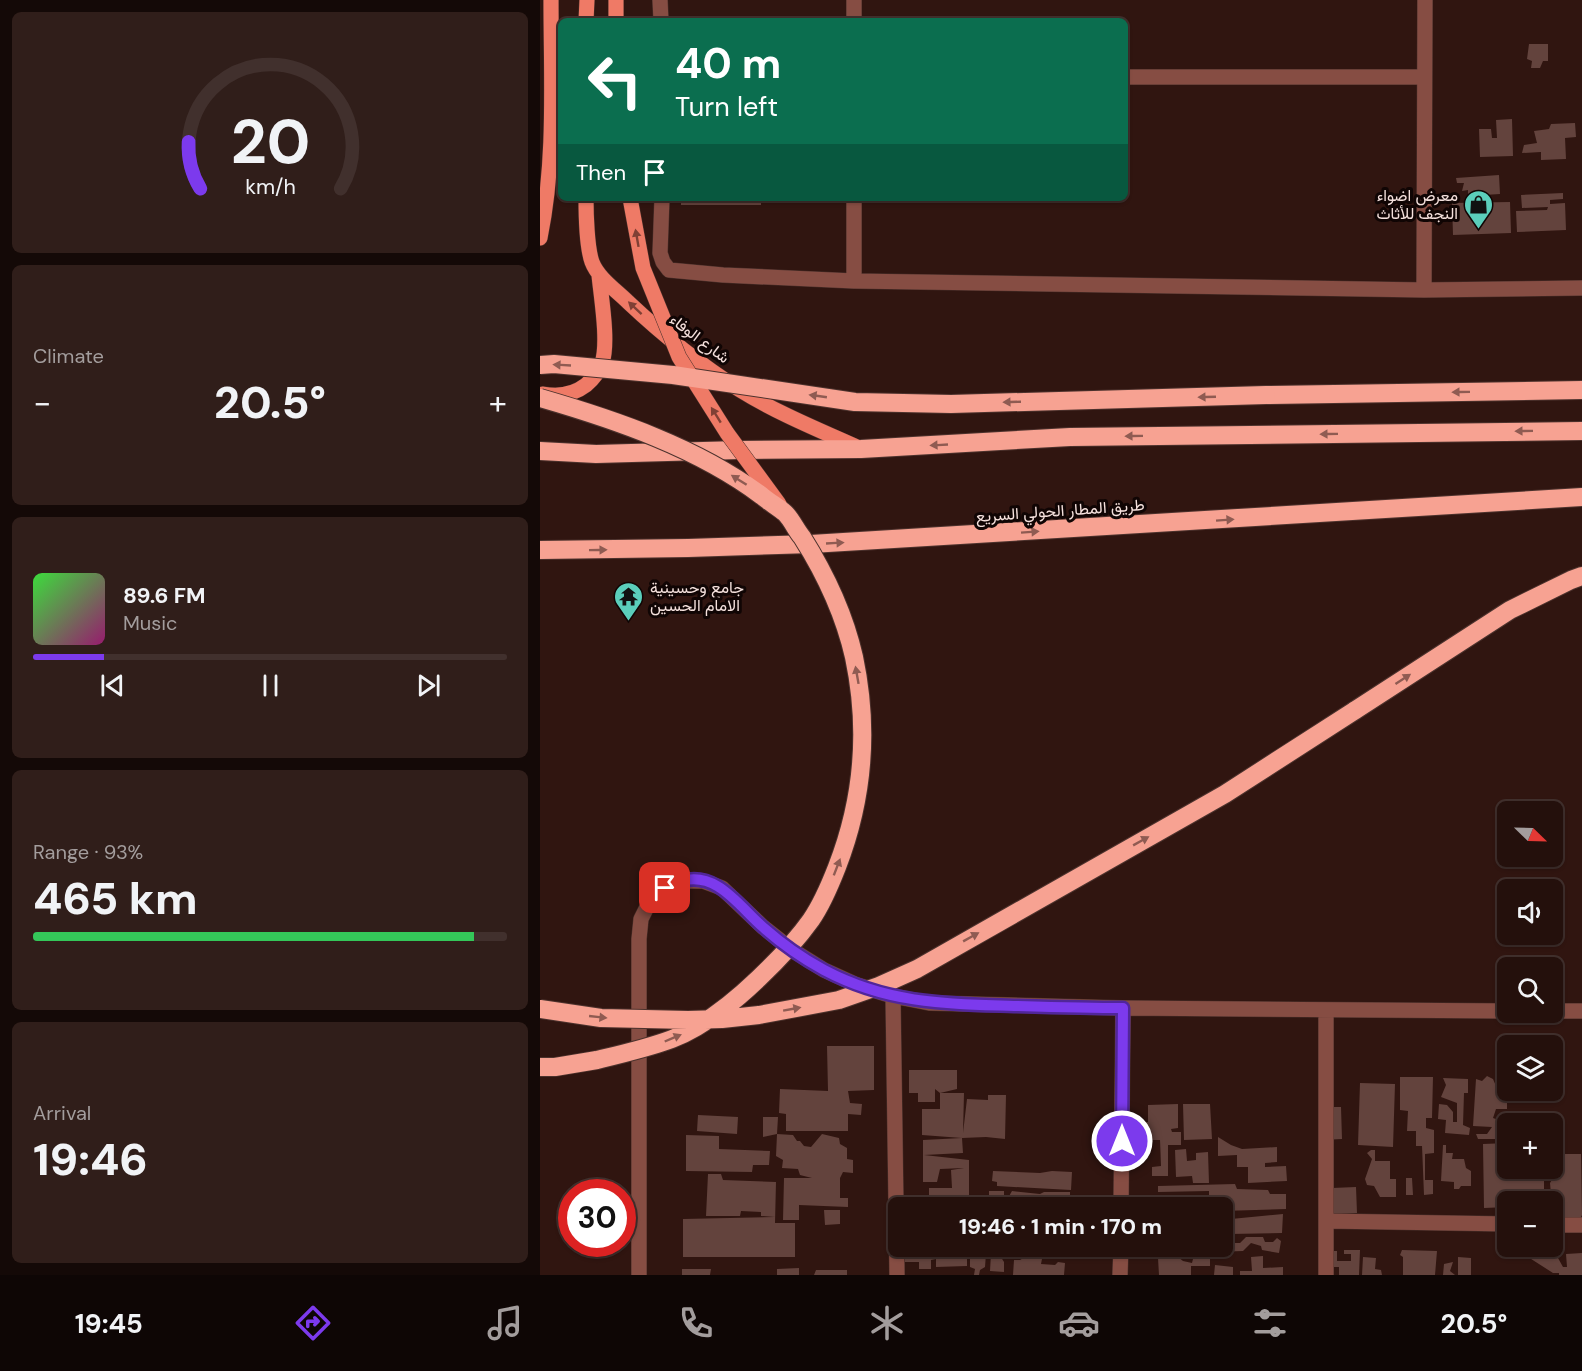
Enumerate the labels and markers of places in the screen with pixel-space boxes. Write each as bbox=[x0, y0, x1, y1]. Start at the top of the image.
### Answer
place label: معرض اضواء النجف للأثاث bbox=[1377, 185, 1458, 224]
shop icon: معرض اضواء النجف للأثاث bbox=[1463, 188, 1495, 230]
place label: جامع وحسينية الامام الحسين bbox=[650, 577, 744, 616]
temple icon: جامع وحسينية الامام الحسين bbox=[613, 580, 645, 622]
pin bbox=[639, 862, 690, 913]

